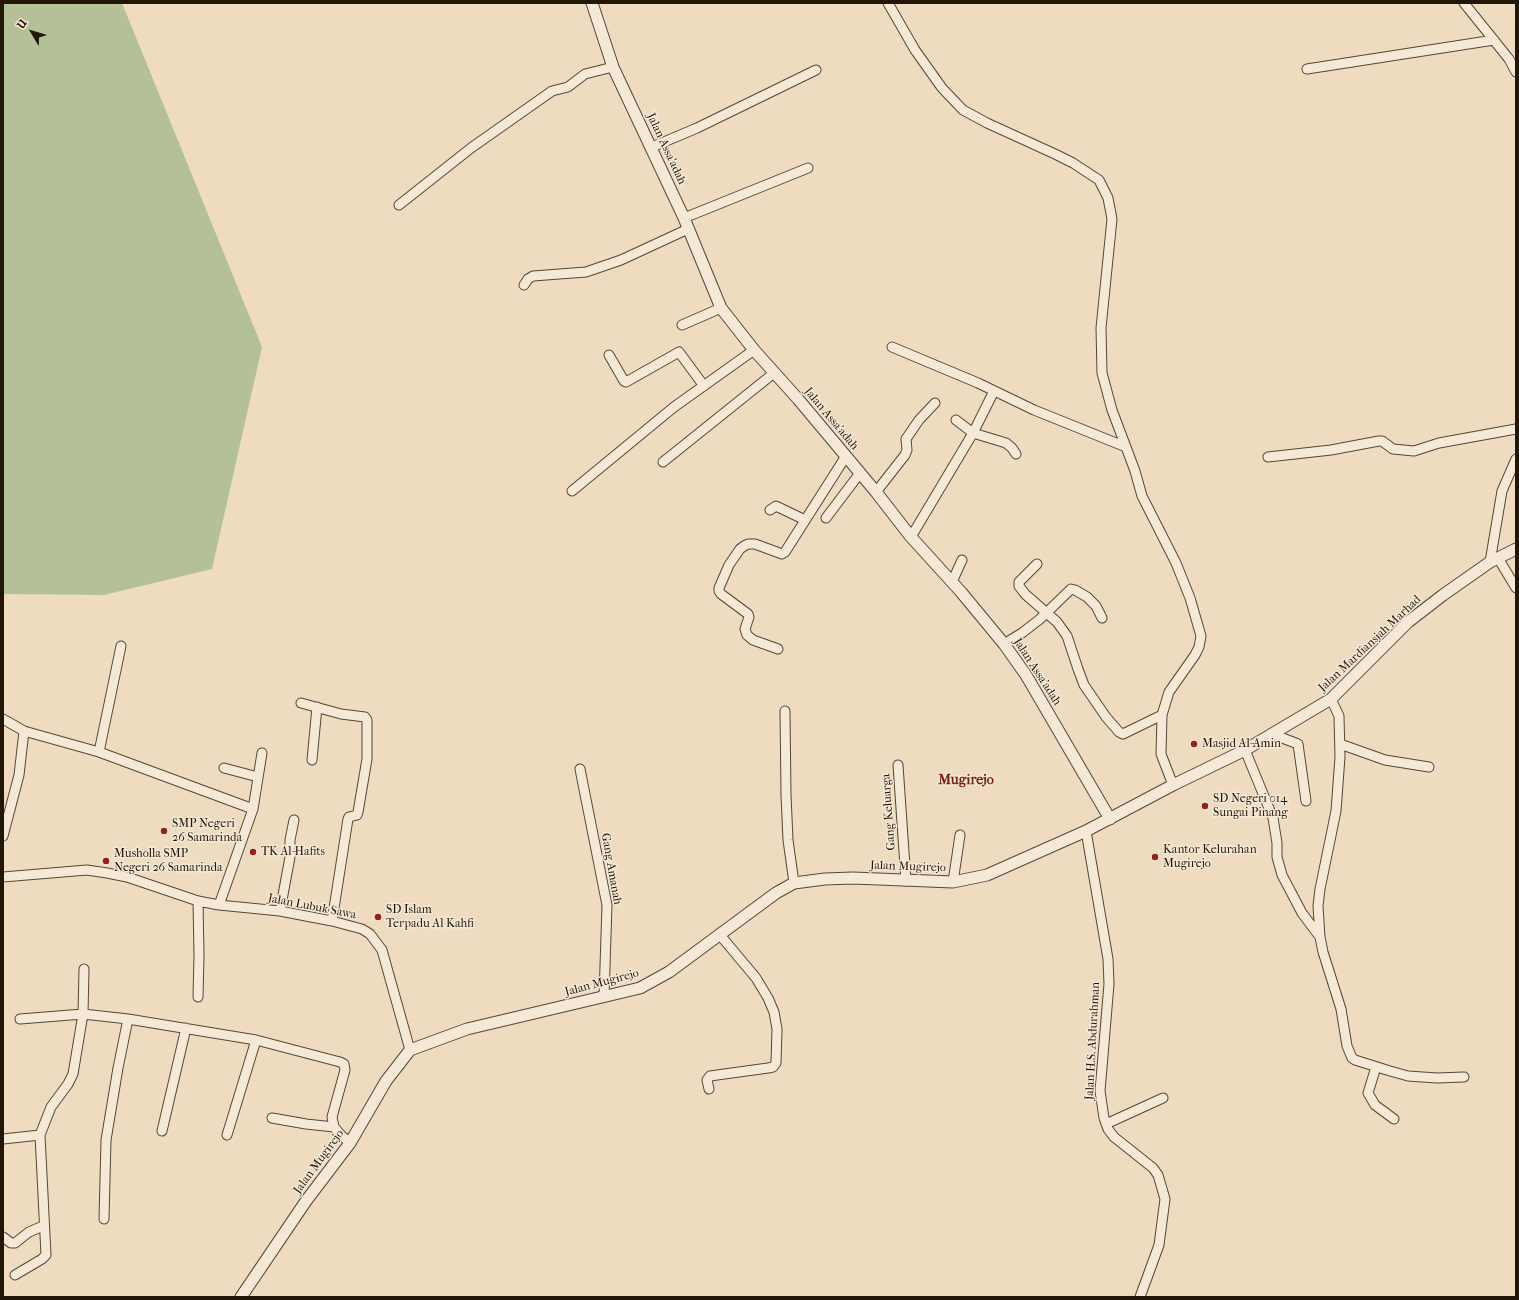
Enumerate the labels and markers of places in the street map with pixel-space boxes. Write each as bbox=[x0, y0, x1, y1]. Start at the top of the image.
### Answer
place label: Masjid Al-Amin bbox=[1202, 737, 1281, 751]
marker: Masjid Al-Amin bbox=[1189, 739, 1199, 749]
place label: SD Negeri 014 Sungai Pinang bbox=[1213, 792, 1288, 820]
marker: SD Negeri 014 Sungai Pinang bbox=[1200, 801, 1210, 811]
place label: SMP Negeri 26 Samarinda bbox=[172, 817, 242, 845]
marker: SMP Negeri 26 Samarinda bbox=[159, 826, 169, 836]
place label: Kantor Kelurahan Mugirejo bbox=[1163, 843, 1257, 871]
place label: TK Al-Hafits bbox=[261, 845, 325, 859]
place label: Musholla SMP Negeri 26 Samarinda bbox=[114, 847, 223, 875]
marker: TK Al-Hafits bbox=[248, 847, 258, 857]
marker: Kantor Kelurahan Mugirejo bbox=[1150, 852, 1160, 862]
marker: Musholla SMP Negeri 26 Samarinda bbox=[101, 856, 111, 866]
place label: SD Islam Terpadu Al Kahfi bbox=[386, 903, 474, 931]
marker: SD Islam Terpadu Al Kahfi bbox=[373, 912, 383, 922]

